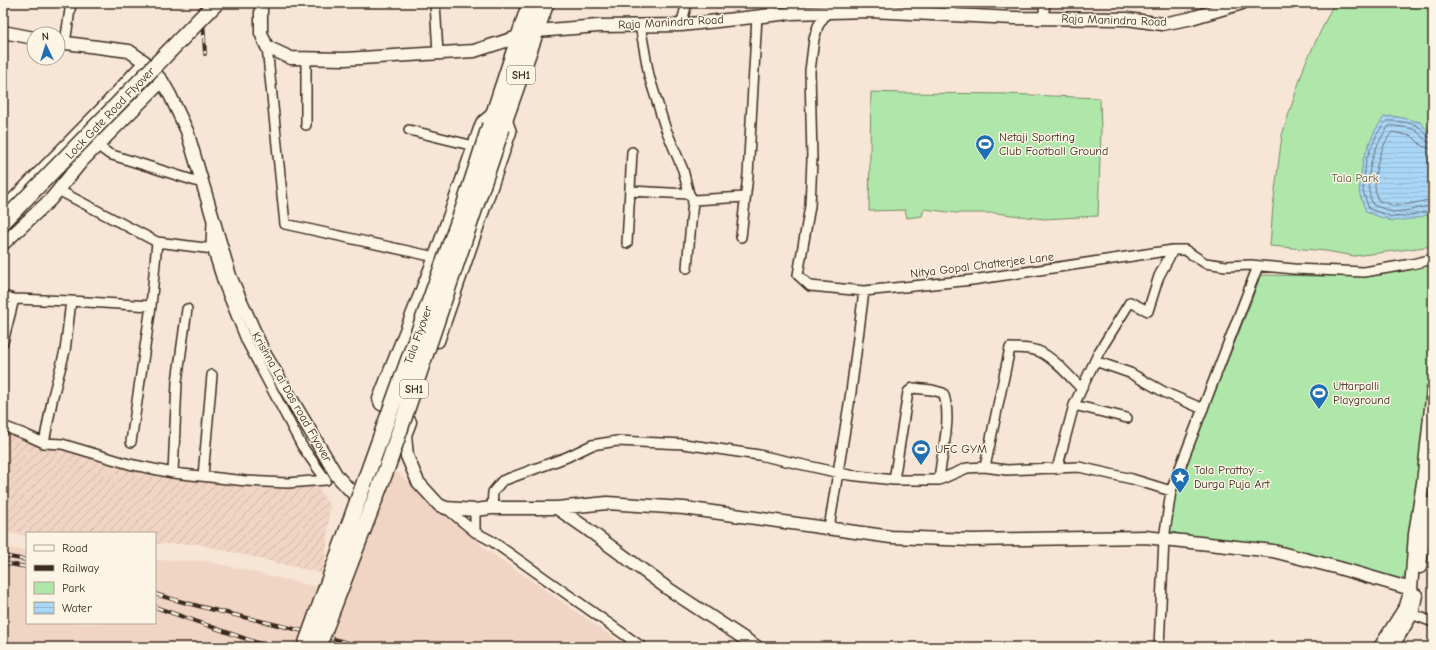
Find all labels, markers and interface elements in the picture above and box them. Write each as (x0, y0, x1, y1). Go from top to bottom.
street label: Raja Manindra Road (1061, 11, 1167, 29)
street label: Raja Manindra Road (618, 12, 724, 32)
north arrow (26, 26, 66, 66)
text: N (41, 30, 49, 43)
street label: Lock Gate Road Flyover (63, 64, 158, 162)
road number: SH1 (507, 66, 535, 84)
place label: Netaji Sporting Club Football Ground (999, 130, 1108, 158)
sports icon: Netaji Sporting Club Football Ground (974, 133, 996, 161)
park label: Tala Park (1331, 171, 1379, 185)
street label: Nitya Gopal Chatterjee Lane (909, 249, 1055, 281)
street label: Tala Flyover (401, 304, 435, 366)
street label: Krishna Lal Das road Flyover (249, 329, 335, 465)
place label: Uttarpalli Playground (1333, 379, 1390, 407)
road number: SH1 (400, 380, 428, 398)
sports icon: Uttarpalli Playground (1308, 382, 1330, 410)
sports icon: UFC GYM (910, 438, 932, 466)
place label: UFC GYM (935, 442, 987, 456)
place label: Tala Prattoy - Durga Puja Art (1194, 463, 1270, 491)
place icon: Tala Prattoy - Durga Puja Art (1169, 466, 1191, 494)
legend (26, 532, 156, 624)
text: Road (62, 541, 88, 555)
text: Railway (62, 561, 100, 575)
text: Park (62, 581, 85, 595)
text: Water (62, 601, 92, 615)

